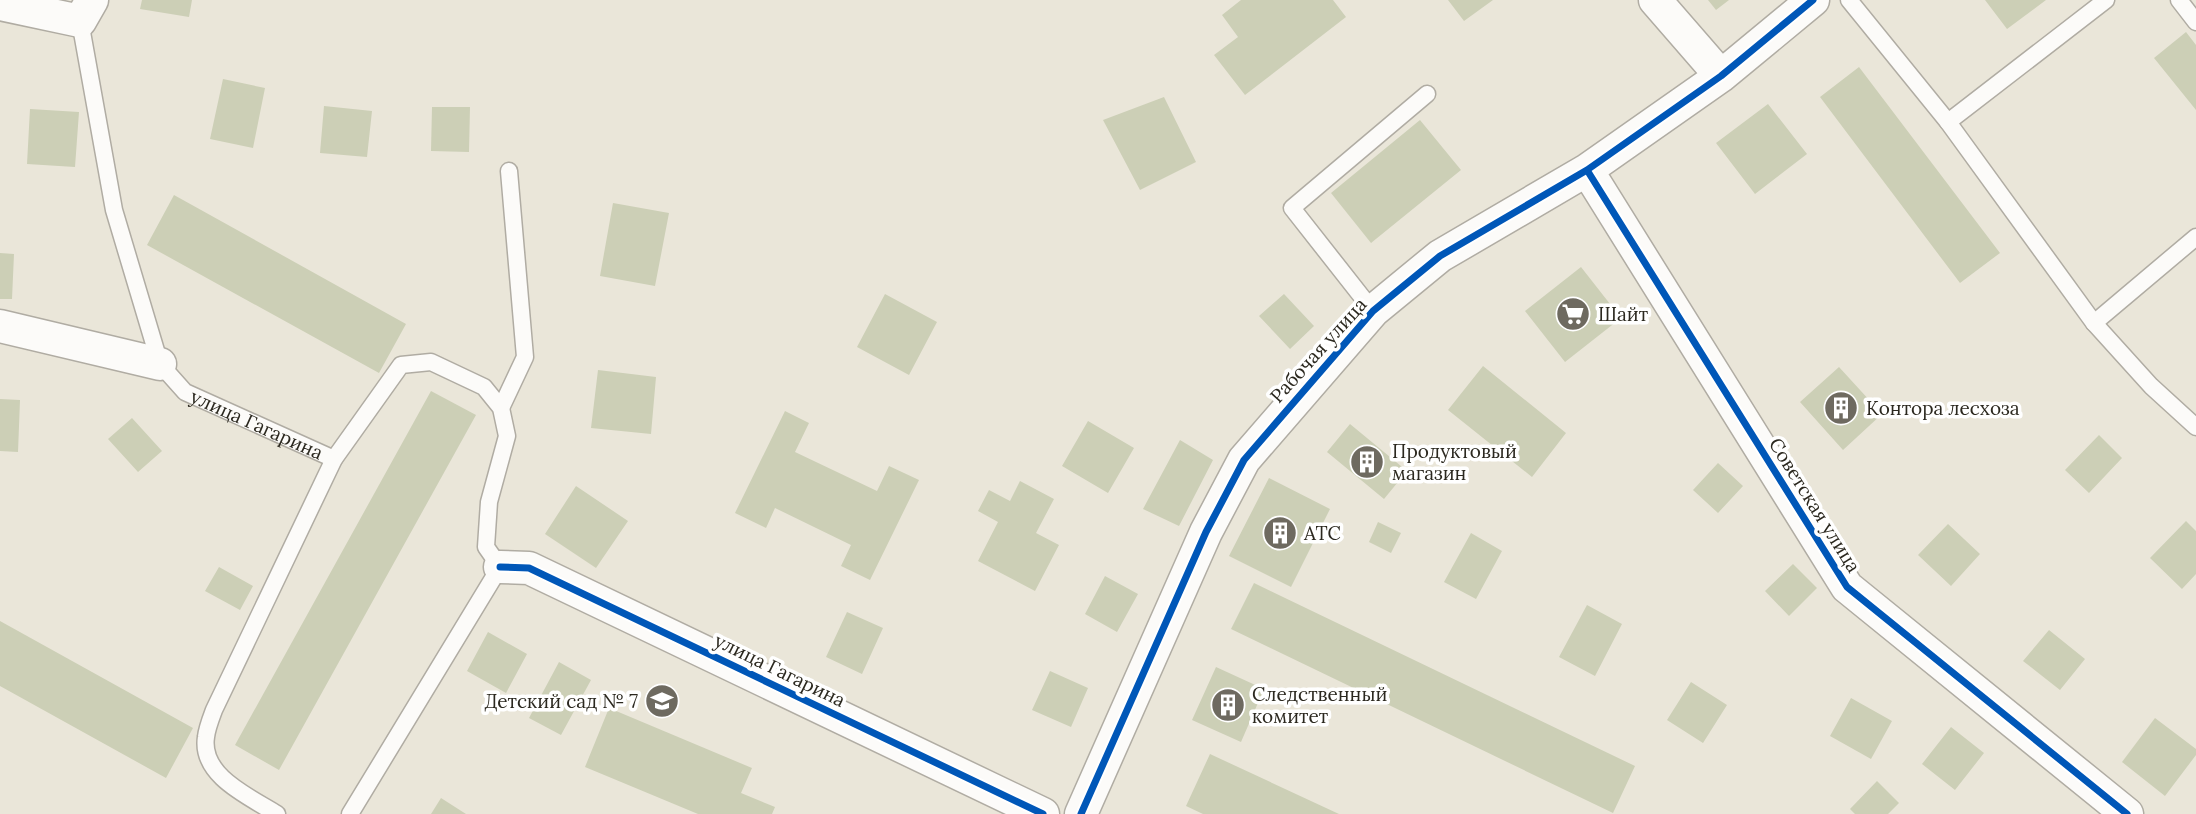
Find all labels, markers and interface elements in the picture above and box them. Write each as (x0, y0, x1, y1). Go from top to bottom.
street label: Рабочая улица (1265, 292, 1372, 408)
supermarket icon: Шайт (1554, 295, 1592, 333)
place label: Шайт (1598, 302, 1648, 326)
street label: улица Гагарина (187, 384, 327, 465)
building icon: Контора лесхоза (1822, 389, 1860, 427)
place label: Контора лесхоза (1866, 396, 2020, 420)
street label: Советская улица (1764, 433, 1866, 577)
place label: Продуктовый магазин (1392, 439, 1517, 485)
building icon: Продуктовый магазин (1348, 443, 1386, 481)
building icon: АТС (1261, 514, 1299, 552)
place label: АТС (1303, 521, 1341, 545)
street label: улица Гагарина (711, 628, 850, 712)
school or university icon: Детский сад № 7 (643, 682, 681, 720)
place label: Следственный комитет (1252, 682, 1388, 728)
building icon: Следственный комитет (1209, 686, 1247, 724)
place label: Детский сад № 7 (484, 689, 638, 713)

